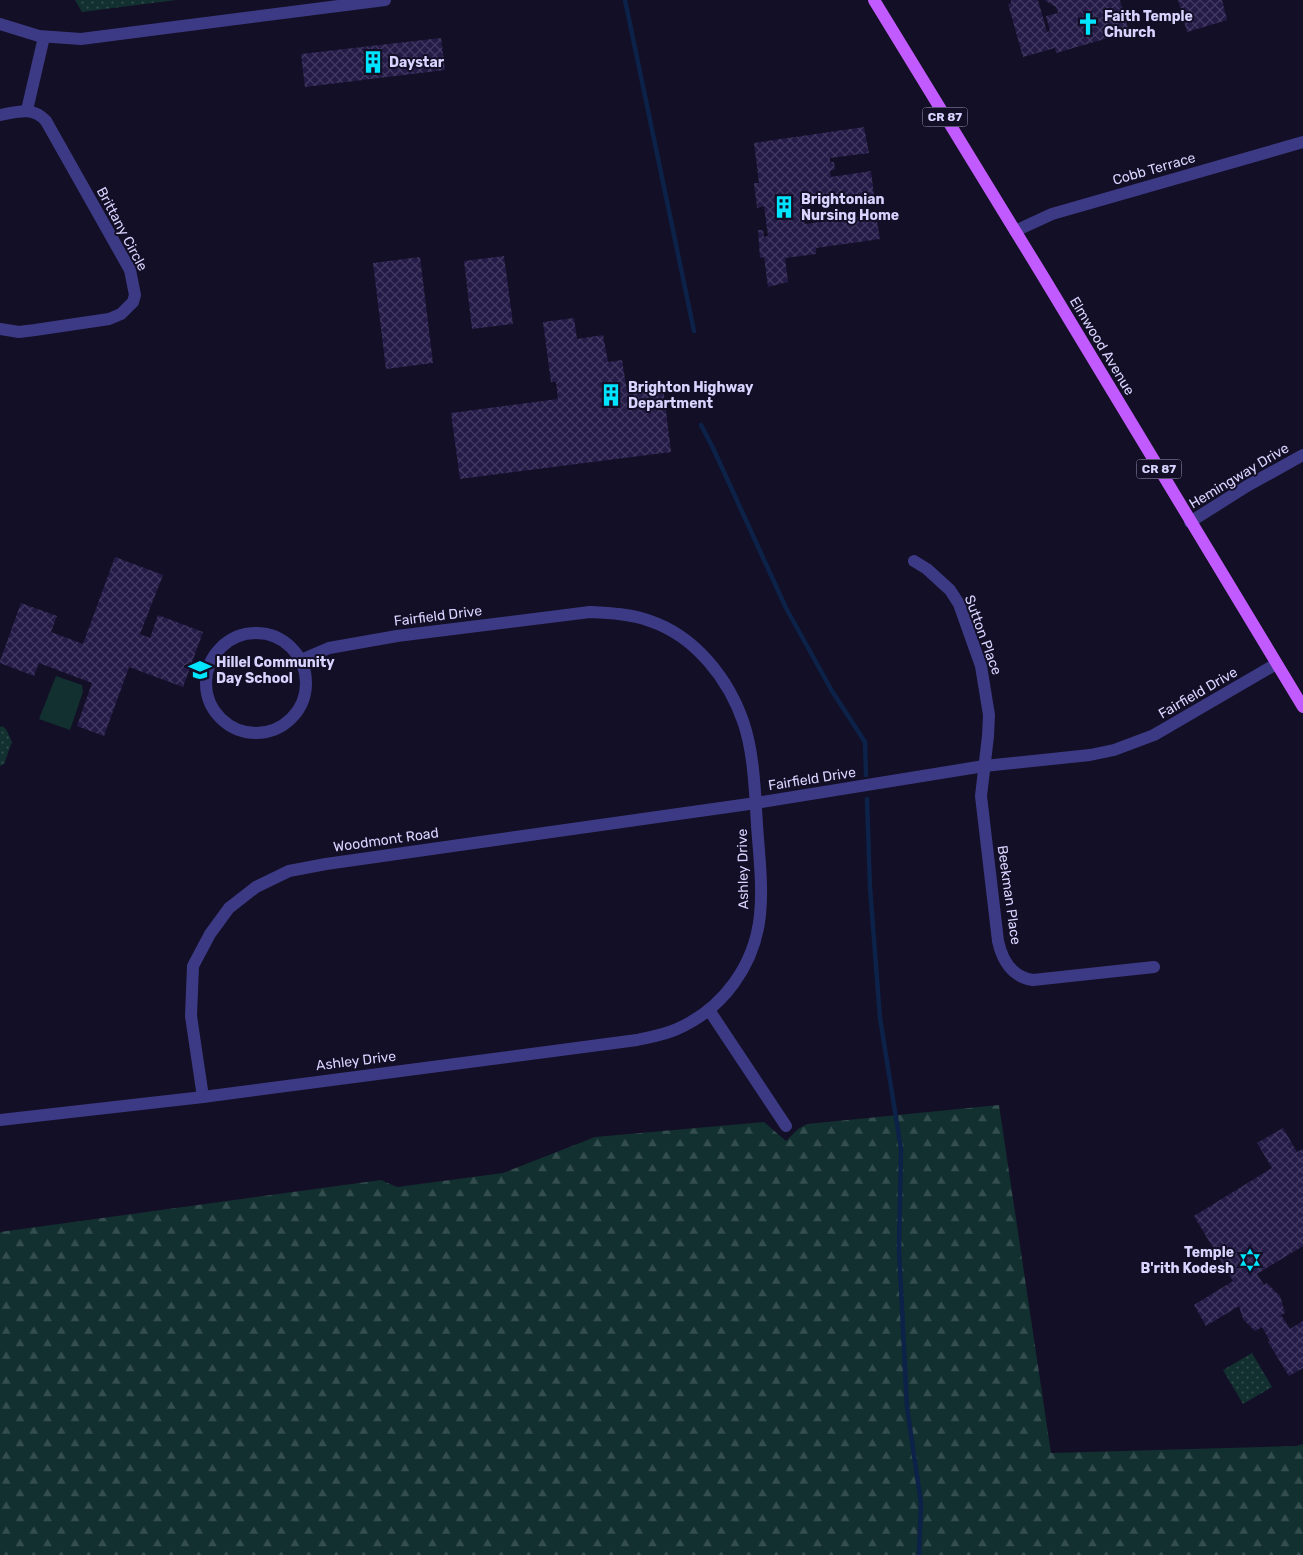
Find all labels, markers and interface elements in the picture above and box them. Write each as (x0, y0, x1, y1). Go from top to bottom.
place label: Faith Temple Church (1104, 8, 1193, 41)
church icon: Faith Temple Church (1075, 11, 1101, 37)
building icon: Daystar (360, 49, 386, 75)
place label: Daystar (389, 54, 445, 71)
road number: CR 87 (922, 108, 968, 126)
street label: Cobb Terrace (1111, 149, 1198, 189)
street label: Brittany Circle (93, 184, 151, 274)
place label: Brightonian Nursing Home (801, 191, 899, 224)
building icon: Brightonian Nursing Home (771, 194, 797, 220)
street label: Elmwood Avenue (1066, 294, 1138, 398)
place label: Brighton Highway Department (628, 379, 754, 412)
building icon: Brighton Highway Department (598, 382, 624, 408)
street label: Hemingway Drive (1186, 439, 1292, 513)
road number: CR 87 (1136, 459, 1182, 478)
street label: Sutton Place (961, 593, 1005, 677)
street label: Fairfield Drive (393, 602, 483, 630)
place label: Hillel Community Day School (216, 654, 335, 687)
school or university icon: Hillel Community Day School (187, 657, 213, 683)
street label: Fairfield Drive (1155, 663, 1241, 723)
street label: Fairfield Drive (767, 764, 857, 794)
street label: Woodmont Road (332, 824, 440, 856)
street label: Ashley Drive (734, 828, 752, 909)
street label: Beekman Place (994, 844, 1024, 946)
street label: Ashley Drive (315, 1048, 397, 1074)
place label: Temple B'rith Kodesh (1140, 1244, 1234, 1277)
synagogue icon: Temple B'rith Kodesh (1237, 1247, 1263, 1273)

